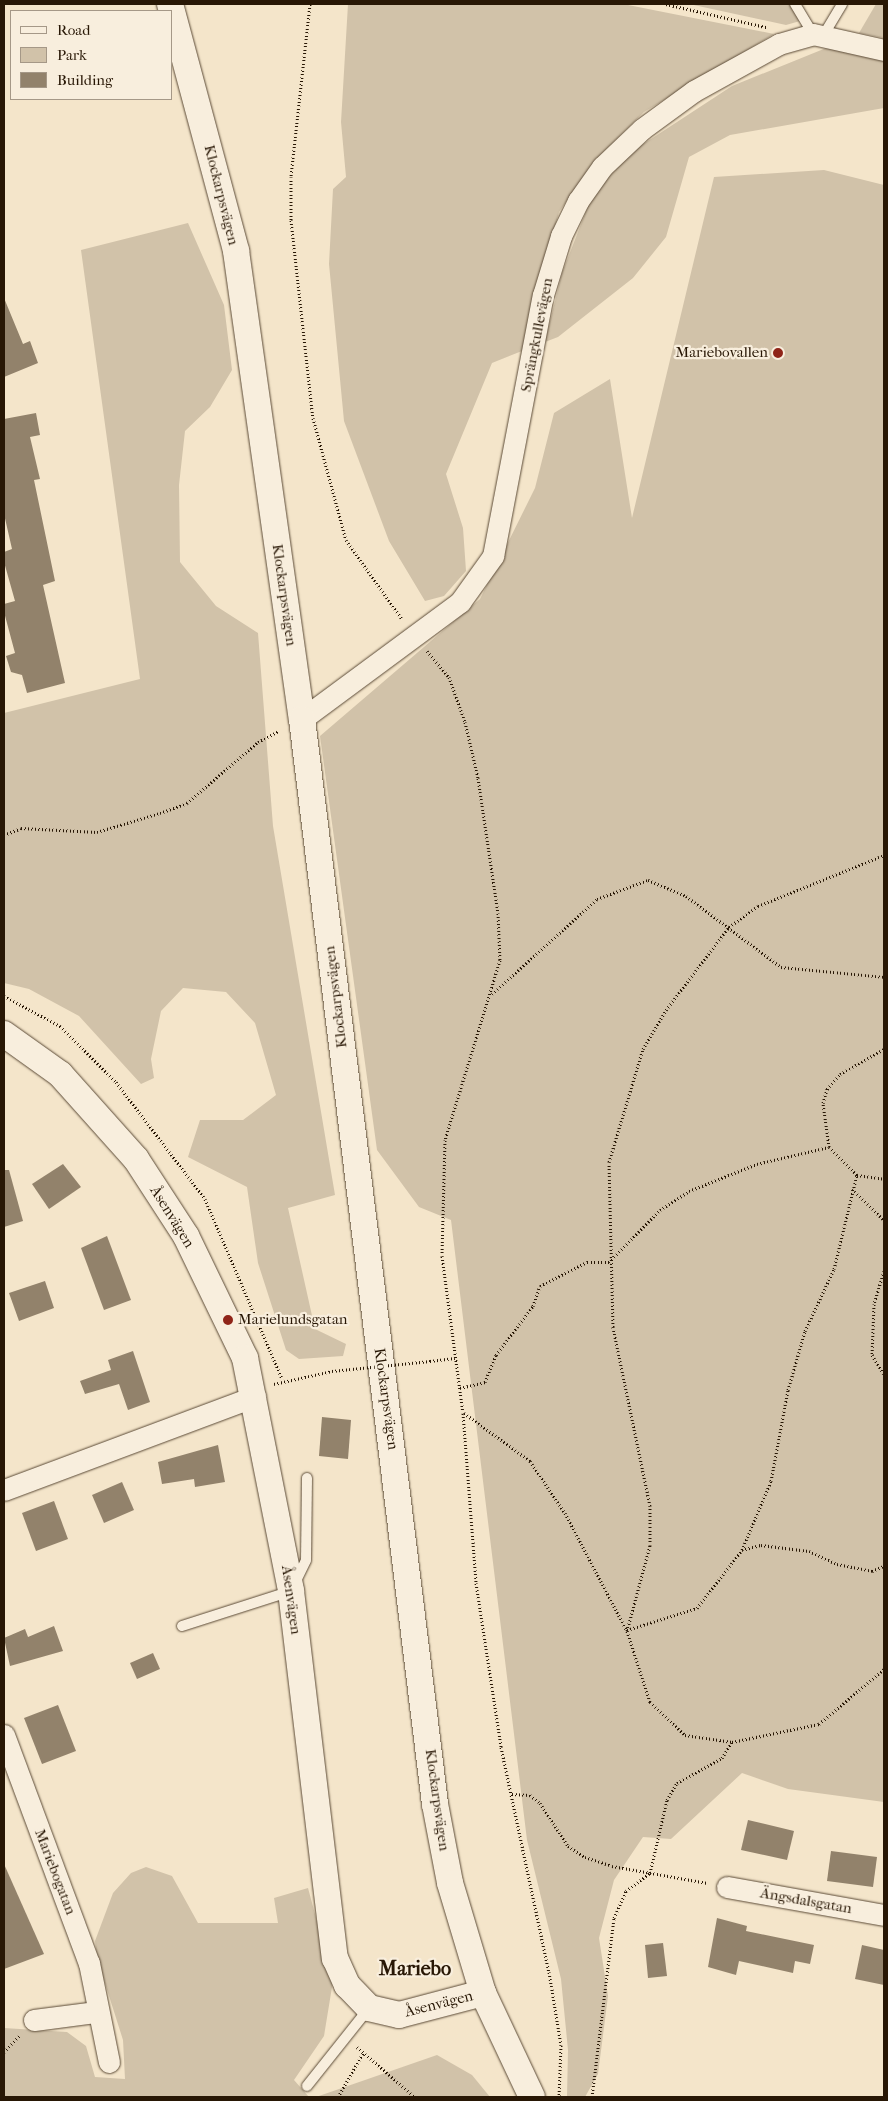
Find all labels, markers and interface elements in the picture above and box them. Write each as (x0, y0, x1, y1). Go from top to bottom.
legend (10, 10, 172, 100)
text: Road (57, 21, 90, 39)
text: Park (57, 46, 87, 64)
text: Building (57, 71, 113, 89)
street label: Klockarpsvägen (200, 143, 242, 247)
street label: Sprängkullevägen (517, 276, 557, 394)
place label: Mariebovallen (675, 344, 768, 362)
marker: Mariebovallen (772, 347, 784, 359)
street label: Klockarpsvägen (268, 543, 300, 647)
street label: Klockarpsvägen (321, 945, 351, 1049)
street label: Åsenvägen (146, 1183, 198, 1251)
place label: Marielundsgatan (238, 1311, 348, 1329)
marker: Marielundsgatan (222, 1314, 234, 1326)
street label: Klockarpsvägen (370, 1347, 402, 1451)
street label: Åsenvägen (277, 1564, 305, 1636)
street label: Klockarpsvägen (421, 1748, 453, 1852)
street label: Mariebogatan (30, 1827, 80, 1917)
street label: Ängsdalsgatan (759, 1884, 853, 1918)
district label: Mariebo (379, 1956, 451, 1980)
street label: Åsenvägen (403, 1987, 475, 2021)

